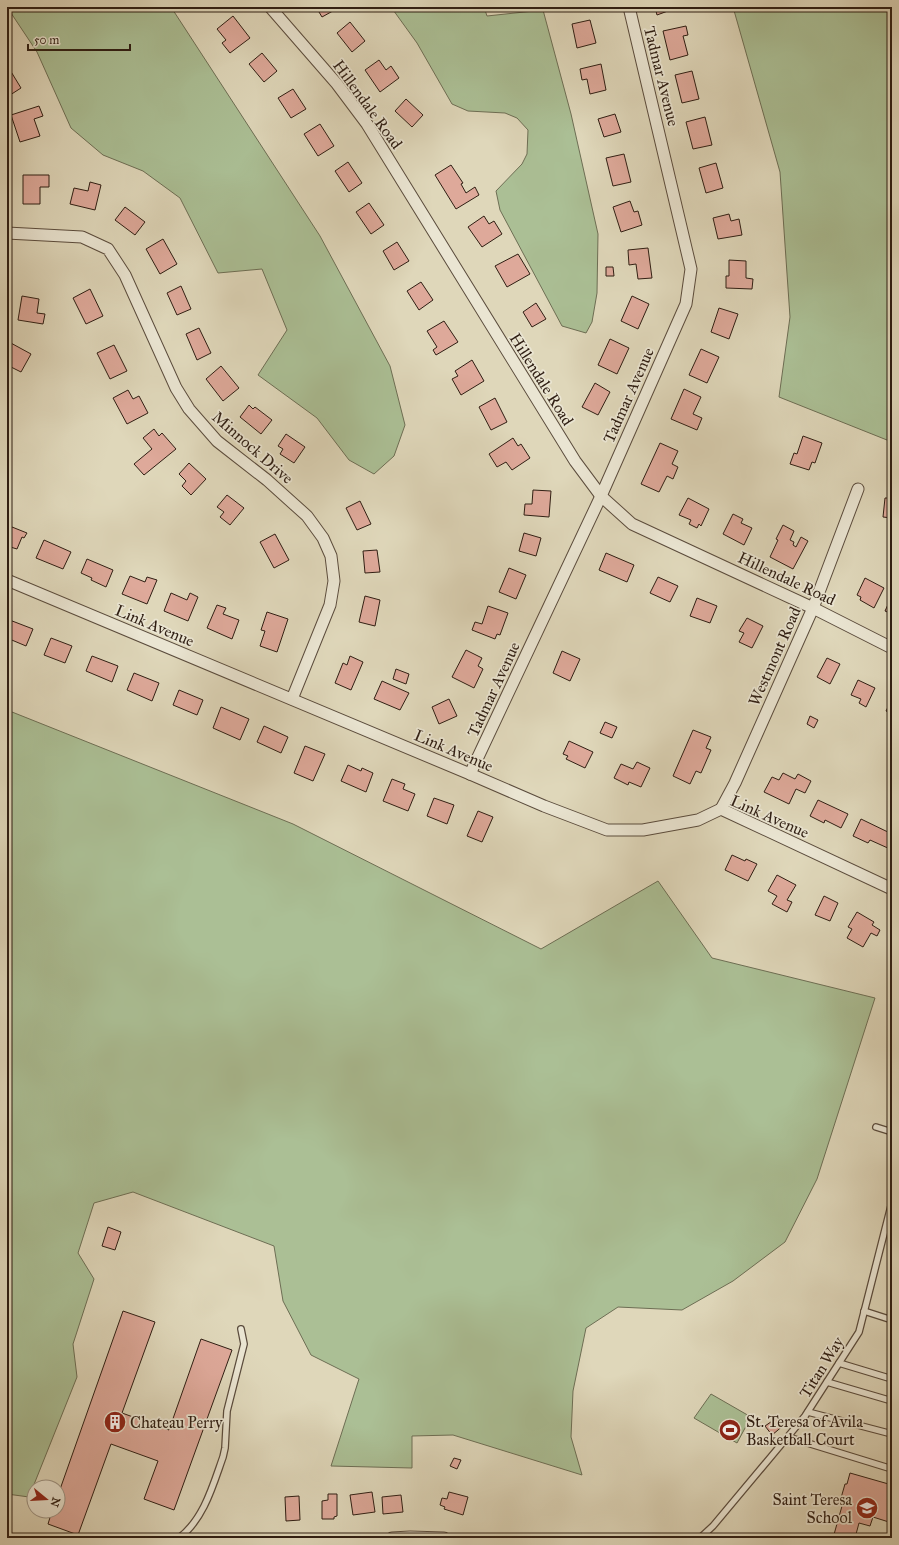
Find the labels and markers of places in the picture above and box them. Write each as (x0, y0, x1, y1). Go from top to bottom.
building icon: Chateau Perry (102, 1409, 128, 1435)
place label: St. Teresa of Avila Basketball Court (746, 1412, 863, 1449)
place label: Chateau Perry (130, 1413, 223, 1432)
sports icon: St. Teresa of Avila Basketball Court (717, 1417, 743, 1443)
place label: Saint Teresa School (772, 1490, 853, 1527)
school or university icon: Saint Teresa School (854, 1495, 880, 1521)

